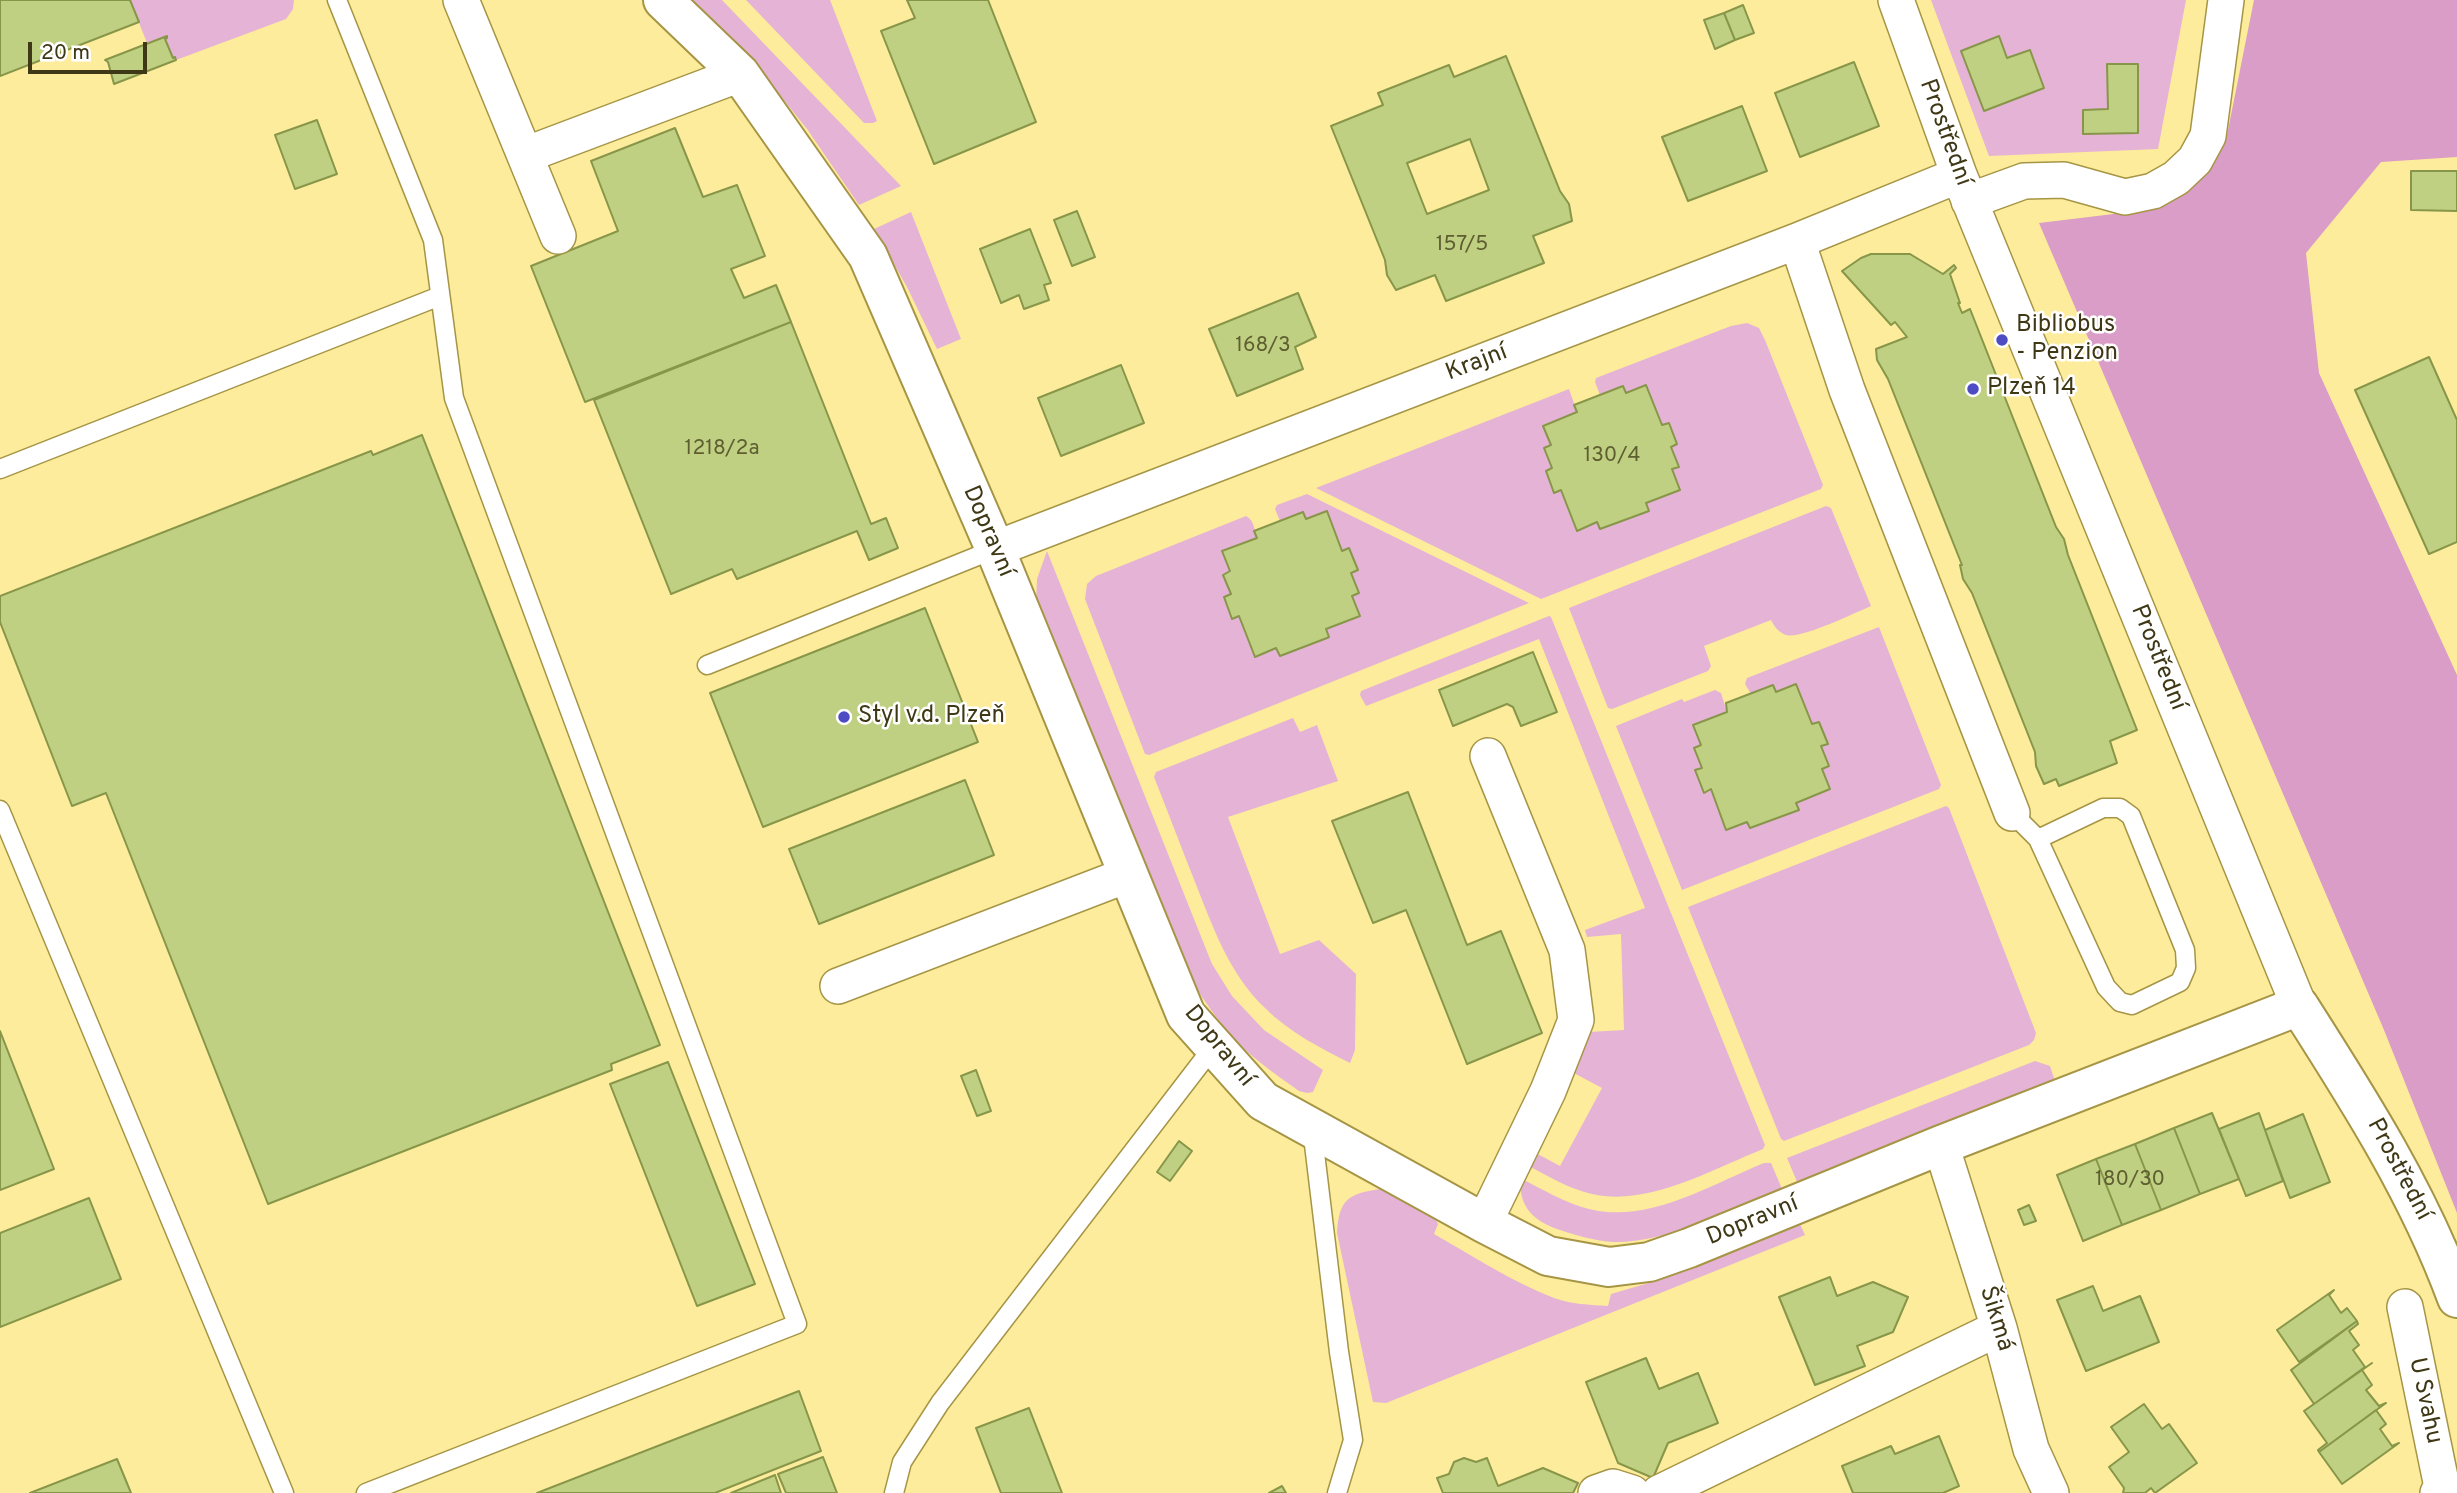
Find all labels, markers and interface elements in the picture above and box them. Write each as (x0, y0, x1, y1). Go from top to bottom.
scale bar (32, 28, 150, 72)
text: 20 m (41, 40, 90, 67)
street label: Prostřední (1911, 76, 1977, 190)
house number: 157/5 (1436, 233, 1488, 259)
place label: Bibliobus - Penzion (2016, 312, 2118, 368)
marker: Bibliobus - Penzion (1994, 332, 2010, 348)
house number: 168/3 (1235, 334, 1291, 360)
street label: Krajní (1442, 339, 1512, 389)
place label: Plzeň 14 (1987, 375, 2076, 403)
marker: Plzeň 14 (1965, 381, 1981, 397)
house number: 1218/2a (685, 437, 759, 463)
house number: 130/4 (1583, 444, 1641, 470)
street label: Dopravní (955, 482, 1019, 582)
street label: Prostřední (2123, 601, 2191, 715)
place label: Styl v.d. Plzeň (858, 703, 1005, 731)
marker: Styl v.d. Plzeň (836, 709, 852, 725)
street label: Dopravní (1176, 1000, 1260, 1094)
street label: Prostřední (2359, 1114, 2437, 1226)
house number: 180/30 (2095, 1168, 2165, 1194)
street label: Dopravní (1703, 1191, 1803, 1253)
street label: Šikmá (1972, 1283, 2018, 1355)
street label: U Svahu (2401, 1355, 2447, 1447)

